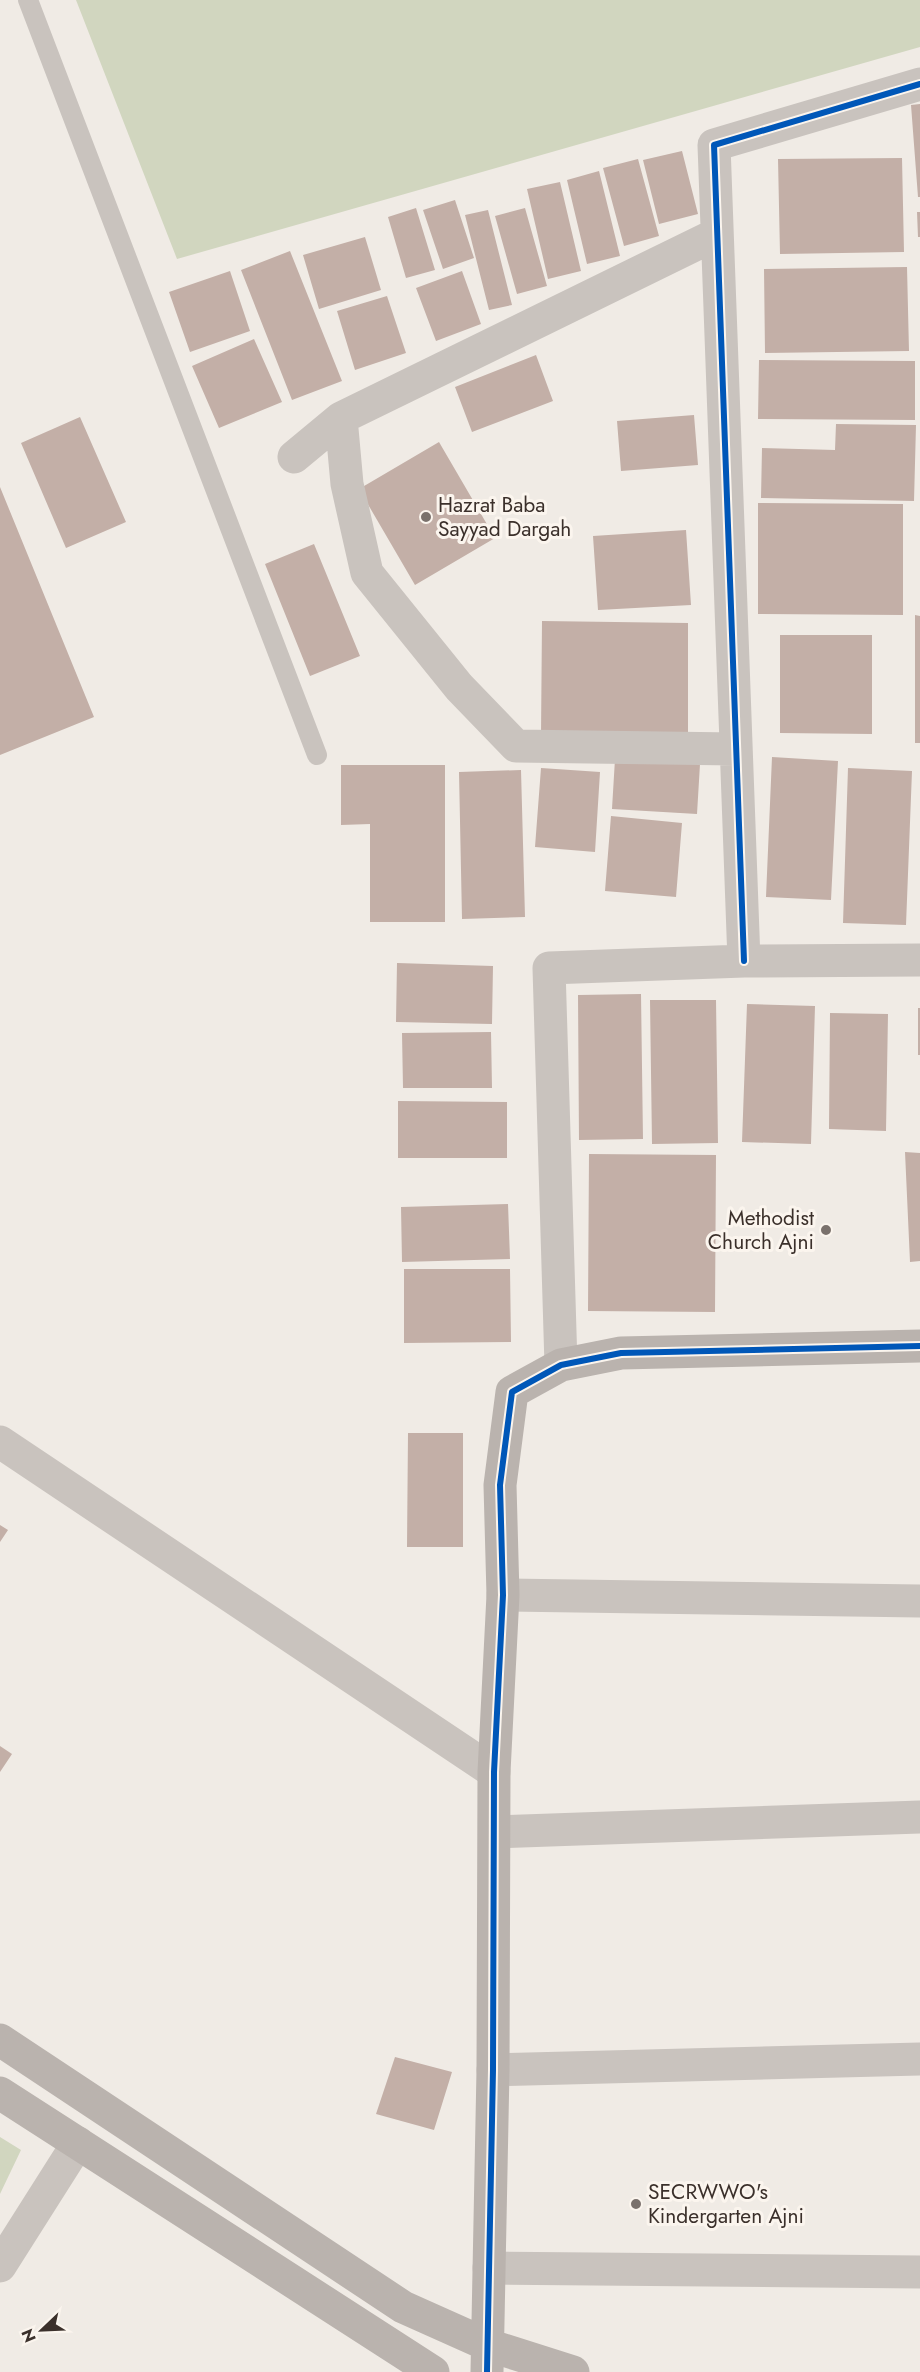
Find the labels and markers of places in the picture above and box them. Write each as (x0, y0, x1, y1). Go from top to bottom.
place label: Hazrat Baba Sayyad Dargah (438, 490, 571, 544)
marker: Hazrat Baba Sayyad Dargah (419, 510, 433, 524)
place label: Methodist Church Ajni (708, 1203, 814, 1257)
marker: Methodist Church Ajni (819, 1223, 833, 1237)
place label: SECRWWO's Kindergarten Ajni (648, 2177, 804, 2231)
marker: SECRWWO's Kindergarten Ajni (629, 2197, 643, 2211)

